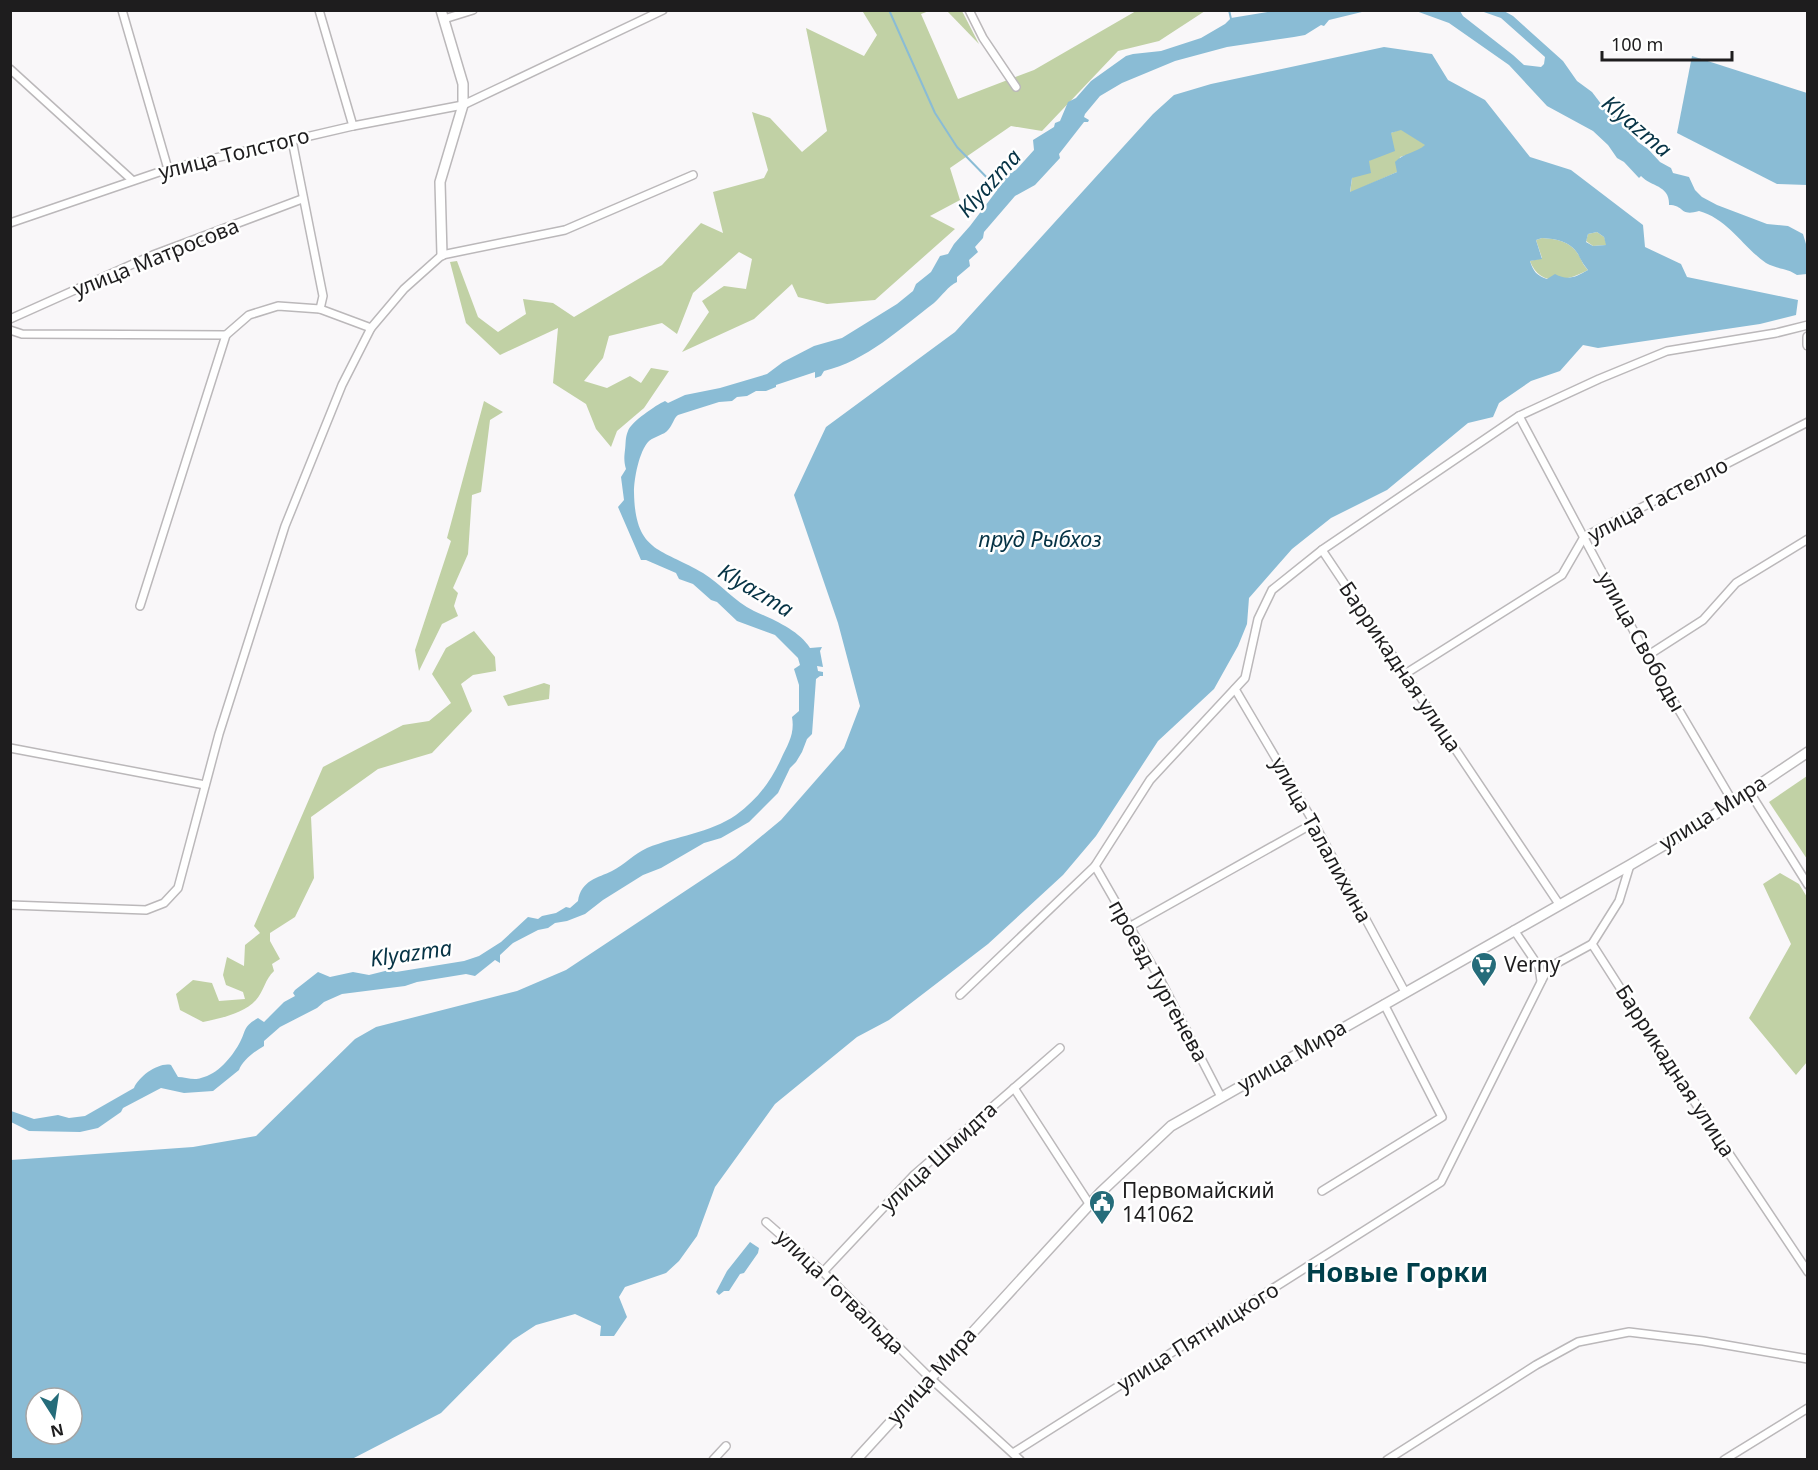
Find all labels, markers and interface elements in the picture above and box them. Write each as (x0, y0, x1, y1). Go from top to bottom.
scale bar (1602, 24, 1732, 62)
text: 100 m (1611, 32, 1663, 56)
water label: Klyazma (1596, 87, 1679, 164)
street label: улица Толстого (155, 121, 312, 185)
water label: Klyazma (950, 141, 1027, 223)
street label: улица Матросова (68, 211, 243, 303)
street label: улица Гастелло (1582, 450, 1733, 548)
water label: пруд Рыбхоз (978, 523, 1102, 553)
water label: Klyazma (713, 555, 800, 623)
street label: улица Свободы (1592, 566, 1692, 717)
street label: Баррикадная улица (1333, 576, 1468, 757)
street label: улица Талалихина (1265, 752, 1379, 927)
street label: улица Мира (1654, 768, 1771, 856)
street label: проезд Тургенева (1103, 894, 1215, 1067)
water label: Klyazma (368, 931, 454, 973)
supermarket icon: Verny (1469, 950, 1499, 988)
place label: Verny (1504, 950, 1561, 978)
street label: Баррикадная улица (1610, 979, 1742, 1162)
street label: улица Мира (1232, 1013, 1351, 1098)
street label: улица Шмидта (874, 1095, 1003, 1218)
place label: Первомайский 141062 (1122, 1176, 1274, 1228)
public building icon: Первомайский 141062 (1087, 1188, 1117, 1226)
street label: улица Готвальда (770, 1223, 911, 1360)
district label: Новые Горки (1306, 1253, 1488, 1290)
street label: улица Пятницкого (1111, 1275, 1284, 1397)
street label: улица Мира (880, 1321, 982, 1430)
north arrow (24, 1386, 84, 1446)
text: N (48, 1419, 66, 1443)

